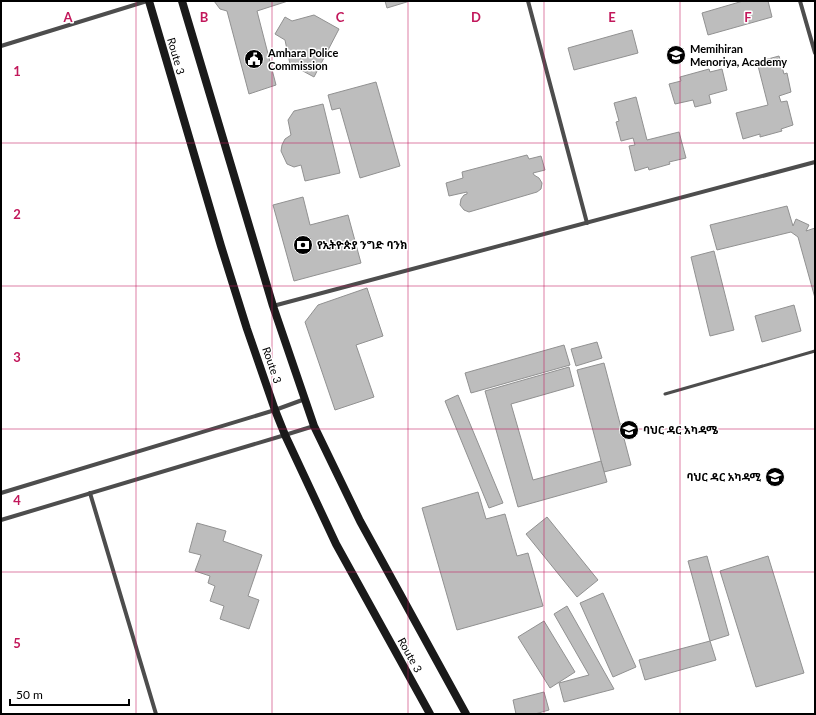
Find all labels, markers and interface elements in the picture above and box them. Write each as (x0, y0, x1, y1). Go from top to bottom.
text: A (62, 9, 73, 25)
text: B (200, 9, 209, 25)
text: C (336, 9, 345, 25)
text: D (471, 9, 481, 25)
text: E (608, 9, 616, 25)
text: F (744, 9, 752, 25)
street label: Route 3 (165, 36, 188, 76)
place label: Memihiran Menoriya, Academy (690, 42, 787, 68)
school or university icon: Memihiran Menoriya, Academy (665, 44, 687, 66)
place label: Amhara Police Commission (267, 46, 339, 72)
public building icon: Amhara Police Commission (243, 48, 265, 70)
text: 1 (13, 63, 21, 79)
text: 2 (13, 206, 21, 222)
bank icon: የኢትዮጵያ ንግድ ባንክ (292, 234, 314, 256)
place label: የኢትዮጵያ ንግድ ባንክ (317, 238, 408, 251)
street label: Route 3 (260, 345, 285, 385)
text: 3 (13, 349, 21, 365)
school or university icon: ባህር ዳር አካዳሜ (618, 419, 640, 441)
place label: ባህር ዳር አካዳሜ (643, 423, 719, 436)
school or university icon: ባህር ዳር አካዳሚ (764, 466, 786, 488)
place label: ባህር ዳር አካዳሚ (687, 470, 761, 483)
text: 4 (13, 492, 21, 508)
text: 5 (13, 635, 21, 651)
street label: Route 3 (396, 635, 425, 674)
scale bar (10, 681, 129, 707)
text: 50 m (16, 687, 43, 702)

